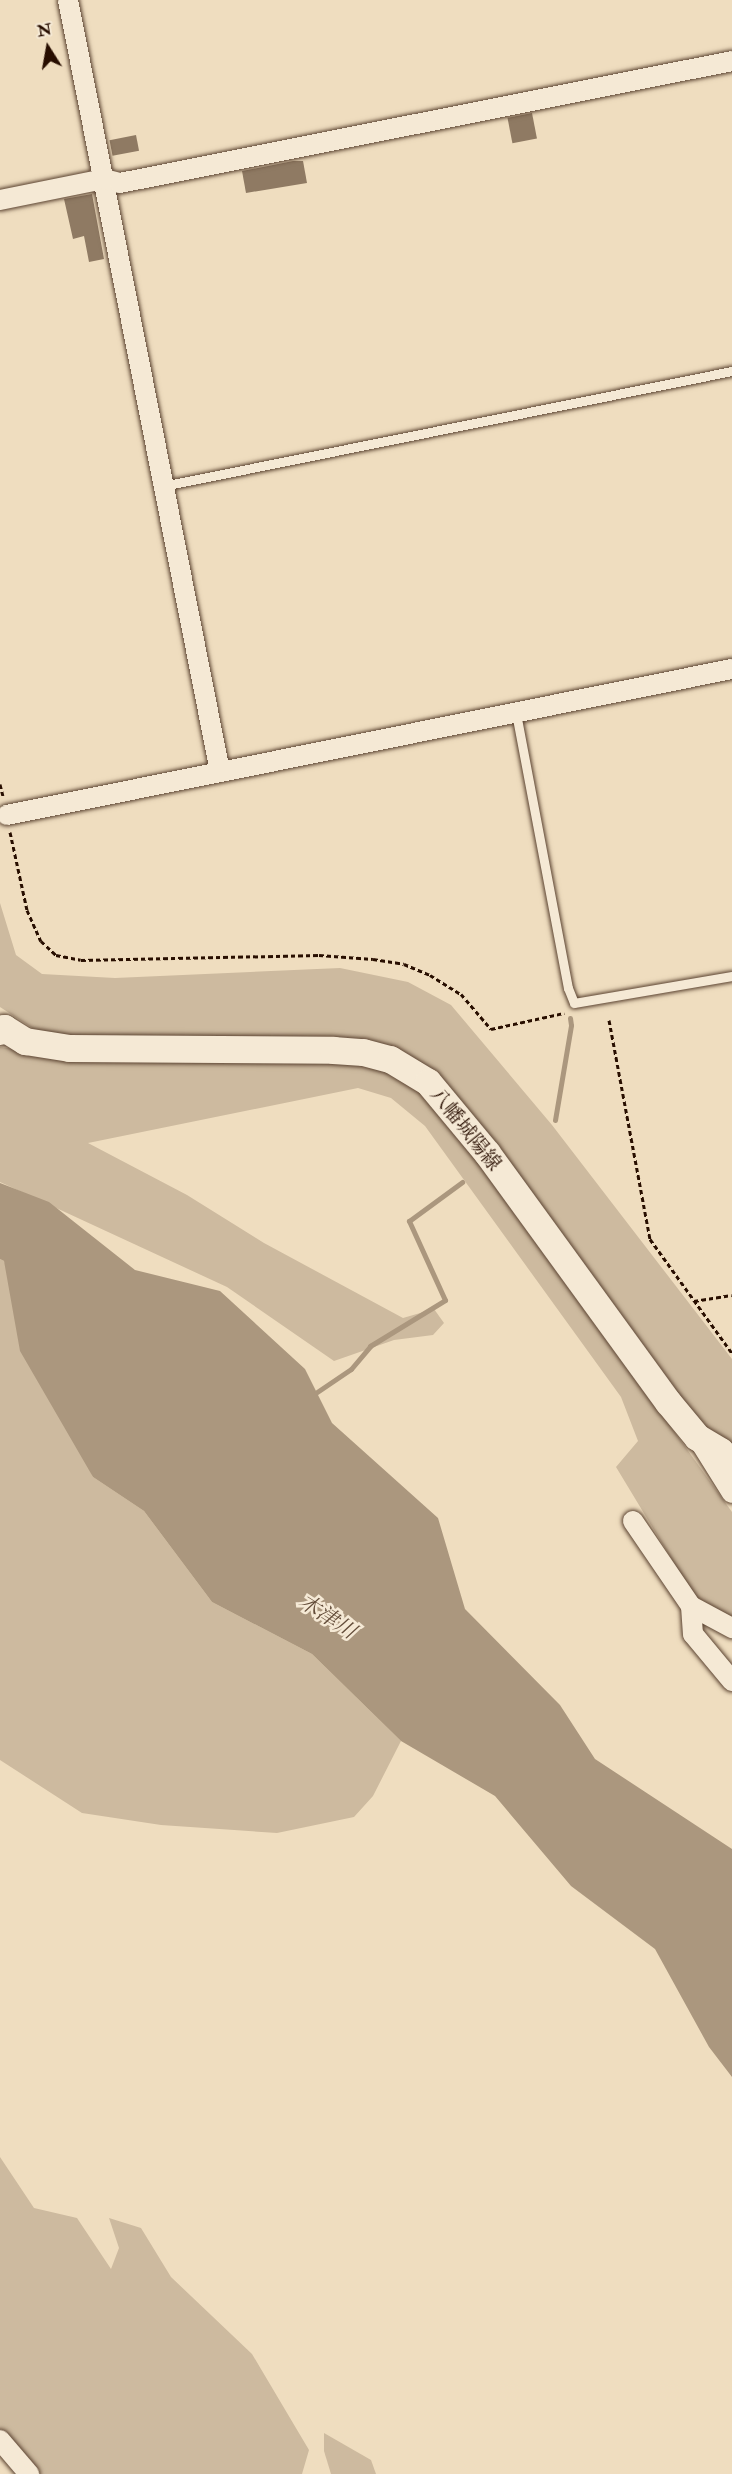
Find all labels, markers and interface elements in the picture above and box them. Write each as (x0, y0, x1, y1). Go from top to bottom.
north arrow (18, 18, 78, 78)
text: N (36, 19, 53, 42)
street label: 八幡城陽線 (425, 1083, 507, 1175)
water label: 木津川 (294, 1589, 360, 1645)

